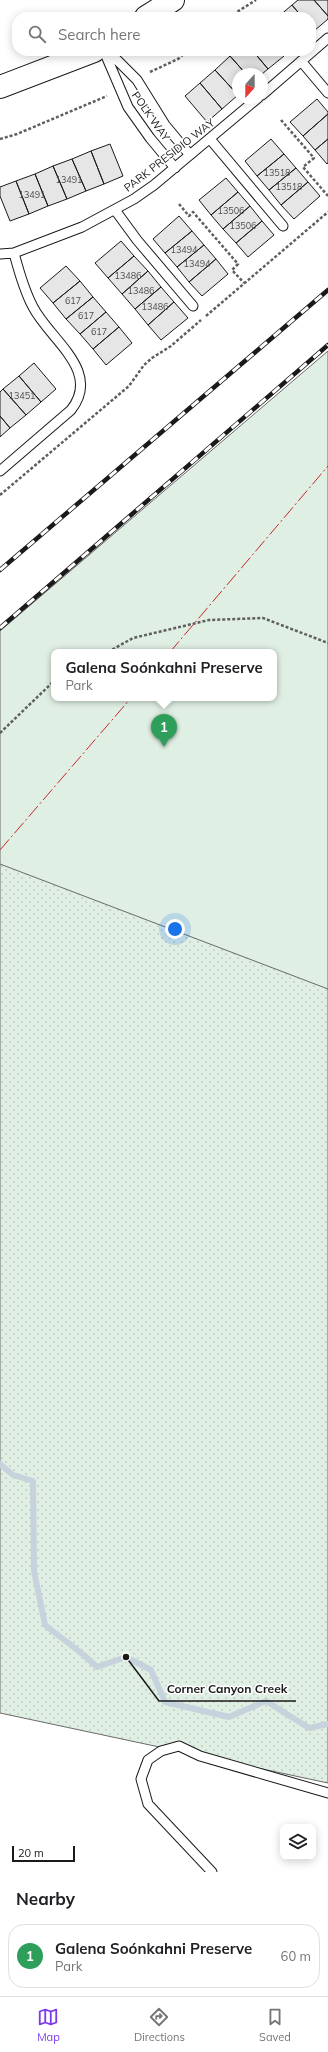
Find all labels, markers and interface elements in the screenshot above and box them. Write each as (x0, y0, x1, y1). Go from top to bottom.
search box (12, 12, 316, 56)
icon: search (26, 23, 48, 45)
text: Search here (58, 25, 140, 44)
north arrow (232, 68, 268, 104)
street label: POLK WAY (129, 89, 173, 144)
street label: PARK PRESIDIO WAY (121, 115, 217, 195)
house number: 13518 (263, 167, 291, 178)
house number: 13491 (55, 174, 83, 185)
house number: 13518 (275, 181, 303, 192)
house number: 13491 (18, 189, 46, 200)
house number: 13506 (217, 205, 245, 216)
house number: 13506 (229, 220, 257, 231)
house number: 13494 (170, 244, 198, 255)
house number: 13494 (183, 258, 211, 269)
house number: 13486 (114, 270, 142, 281)
house number: 13486 (127, 285, 155, 296)
house number: 617 (65, 295, 81, 306)
house number: 13486 (141, 301, 169, 312)
house number: 617 (78, 310, 94, 321)
house number: 617 (91, 326, 107, 337)
house number: 13451 (8, 390, 36, 401)
popup (51, 649, 277, 701)
text: Galena Soónkahni Preserve (65, 658, 263, 677)
text: Park (65, 677, 93, 693)
pin: 1 (151, 714, 177, 747)
your location (165, 919, 185, 939)
callout: Corner Canyon Creek (159, 1677, 296, 1701)
text: Corner Canyon Creek (167, 1681, 288, 1696)
map controls (280, 1824, 316, 1860)
button: layers (280, 1824, 316, 1860)
scale bar (12, 1844, 75, 1863)
text: 20 m (18, 1846, 44, 1860)
text: Nearby (16, 1888, 75, 1909)
text: Galena Soónkahni Preserve (55, 1939, 252, 1958)
text: 1 (26, 1948, 34, 1964)
text: 60 m (281, 1948, 311, 1964)
text: Park (55, 1958, 82, 1974)
tab: Map (37, 2006, 60, 2044)
tab: Directions (134, 2006, 185, 2044)
tab: Saved (259, 2006, 291, 2044)

